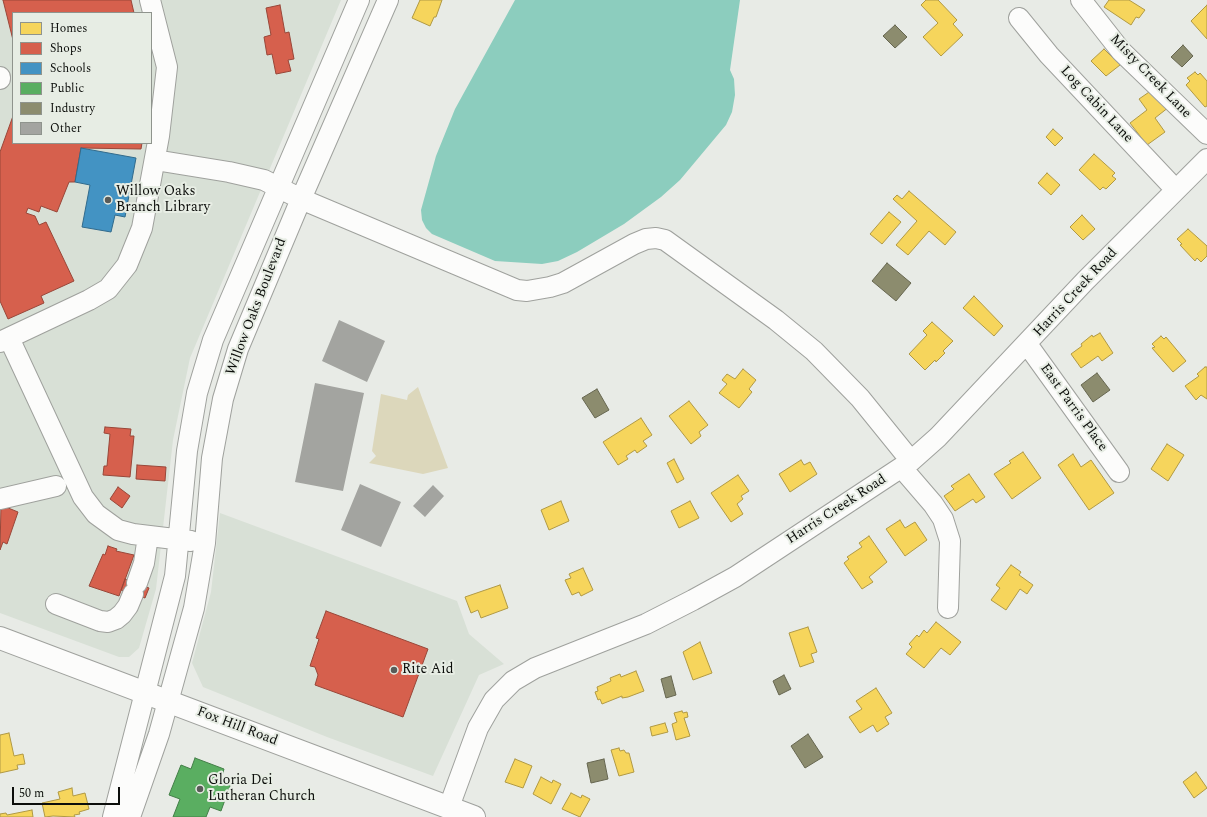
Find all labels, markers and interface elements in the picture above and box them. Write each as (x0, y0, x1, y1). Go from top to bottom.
legend (12, 12, 152, 144)
text: Homes (50, 19, 88, 38)
street label: Misty Creek Lane (1106, 32, 1194, 122)
text: Shops (50, 39, 82, 58)
text: Schools (50, 59, 91, 78)
street label: Log Cabin Lane (1056, 63, 1136, 147)
text: Public (50, 79, 84, 98)
text: Industry (50, 99, 95, 118)
text: Other (50, 119, 82, 138)
place label: Willow Oaks Branch Library (116, 184, 210, 216)
marker: Willow Oaks Branch Library (103, 195, 113, 205)
street label: Willow Oaks Boulevard (223, 236, 291, 378)
street label: Harris Creek Road (1031, 245, 1121, 341)
street label: East Parris Place (1036, 361, 1110, 455)
street label: Harris Creek Road (784, 472, 890, 548)
place label: Rite Aid (402, 662, 454, 678)
marker: Rite Aid (389, 665, 399, 675)
street label: Fox Hill Road (194, 704, 280, 750)
place label: Gloria Dei Lutheran Church (208, 773, 315, 806)
scale bar (14, 779, 122, 805)
text: 50 m (19, 784, 44, 803)
marker: Gloria Dei Lutheran Church (195, 784, 205, 794)

